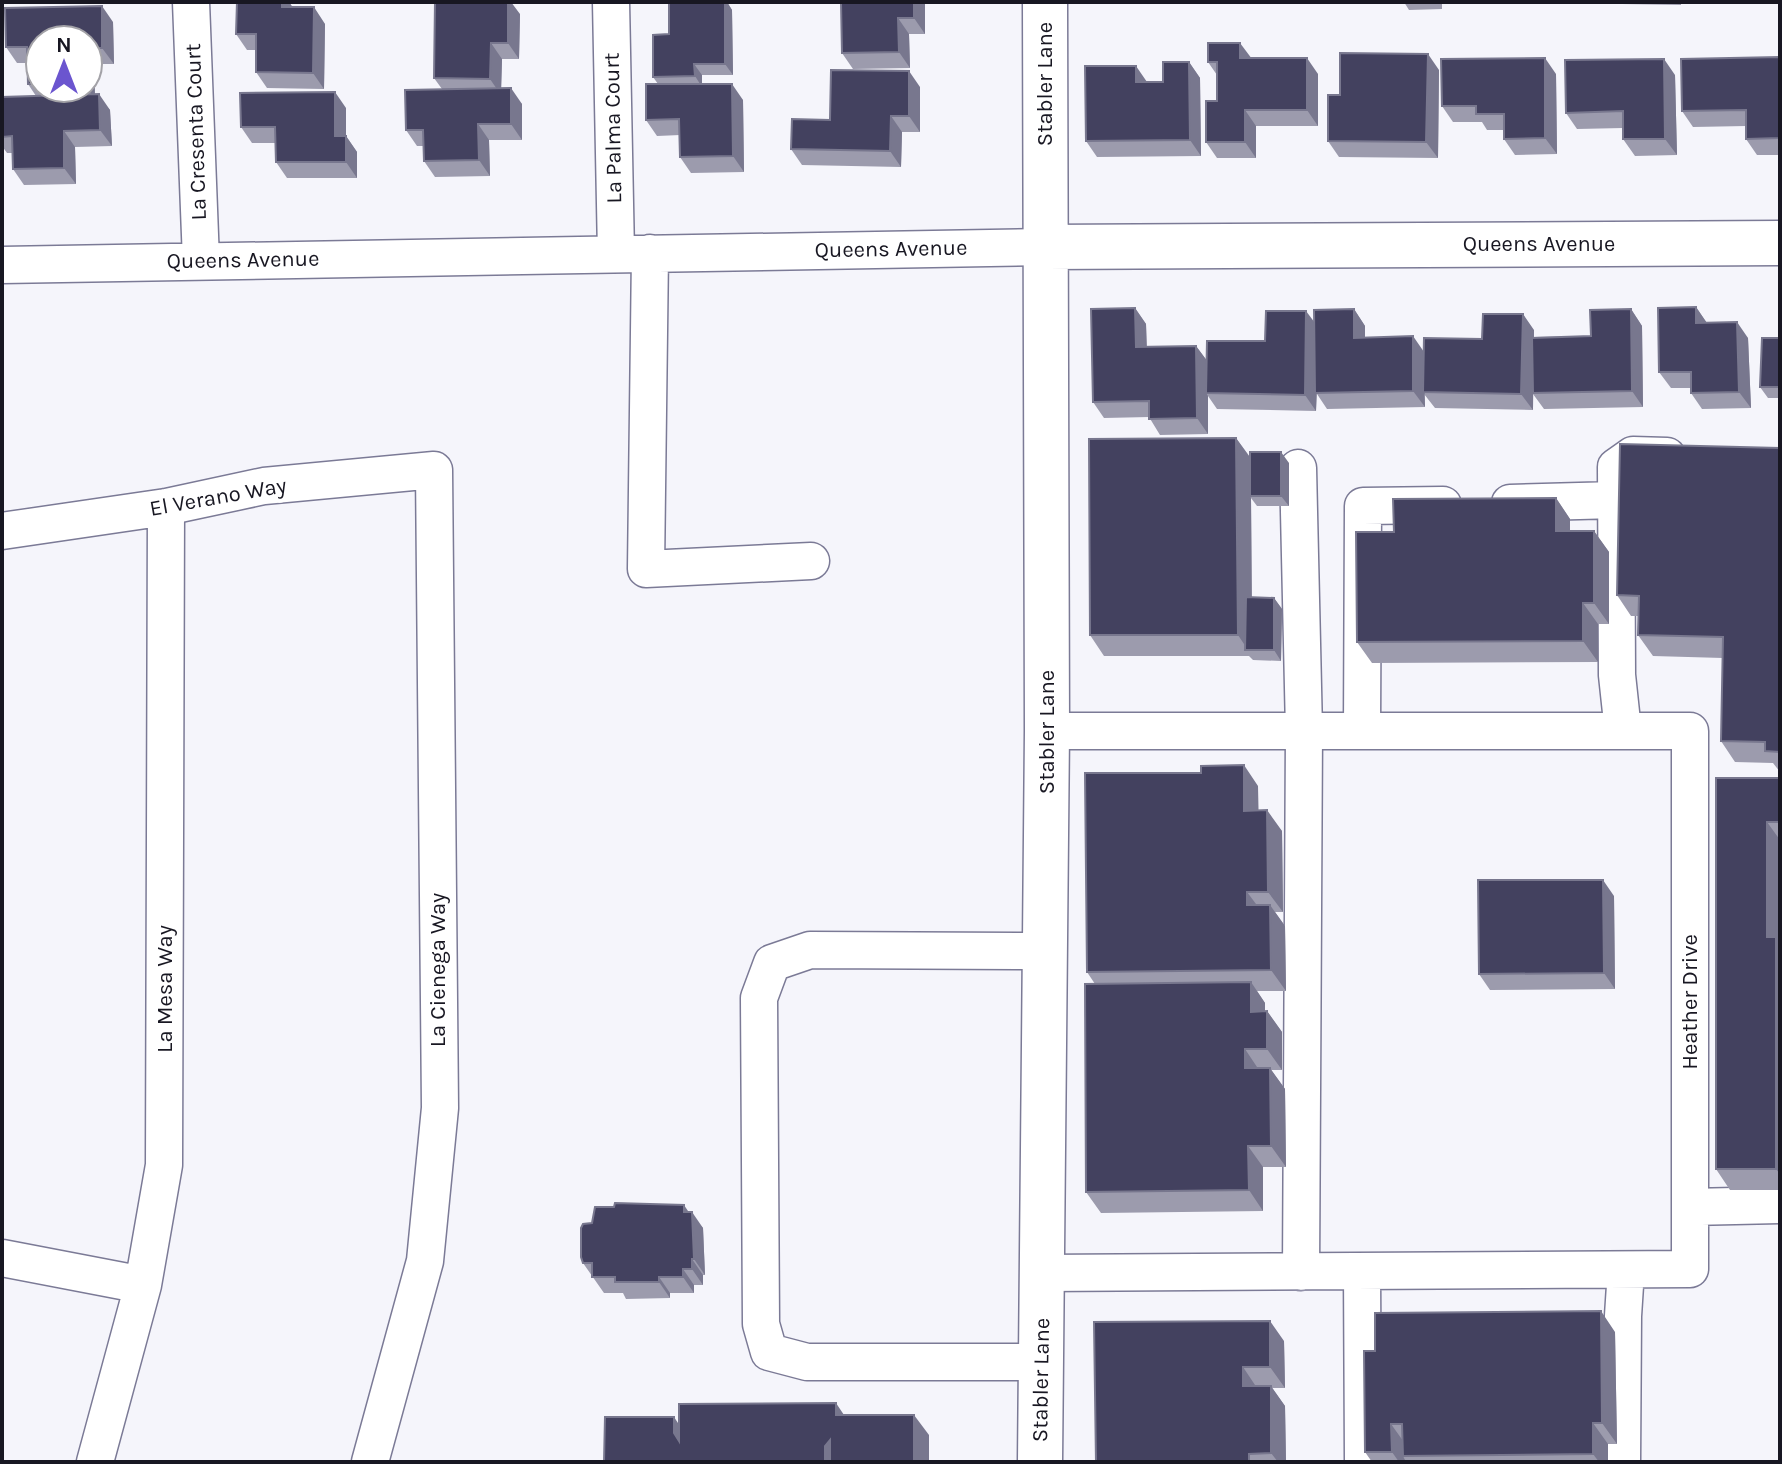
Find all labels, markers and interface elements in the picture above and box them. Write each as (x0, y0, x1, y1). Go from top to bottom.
street label: Stabler Lane (1032, 22, 1058, 146)
north arrow (24, 24, 104, 104)
text: N (56, 32, 72, 58)
street label: La Cresenta Court (180, 43, 212, 221)
street label: La Palma Court (599, 52, 627, 204)
street label: Queens Avenue (1463, 231, 1615, 257)
street label: Queens Avenue (814, 235, 968, 263)
street label: Queens Avenue (166, 246, 320, 274)
street label: El Verano Way (147, 472, 289, 522)
street label: Stabler Lane (1034, 670, 1060, 794)
street label: La Cienega Way (425, 893, 451, 1047)
street label: La Mesa Way (152, 925, 178, 1053)
street label: Heather Drive (1677, 934, 1703, 1070)
street label: Stabler Lane (1027, 1318, 1055, 1442)

